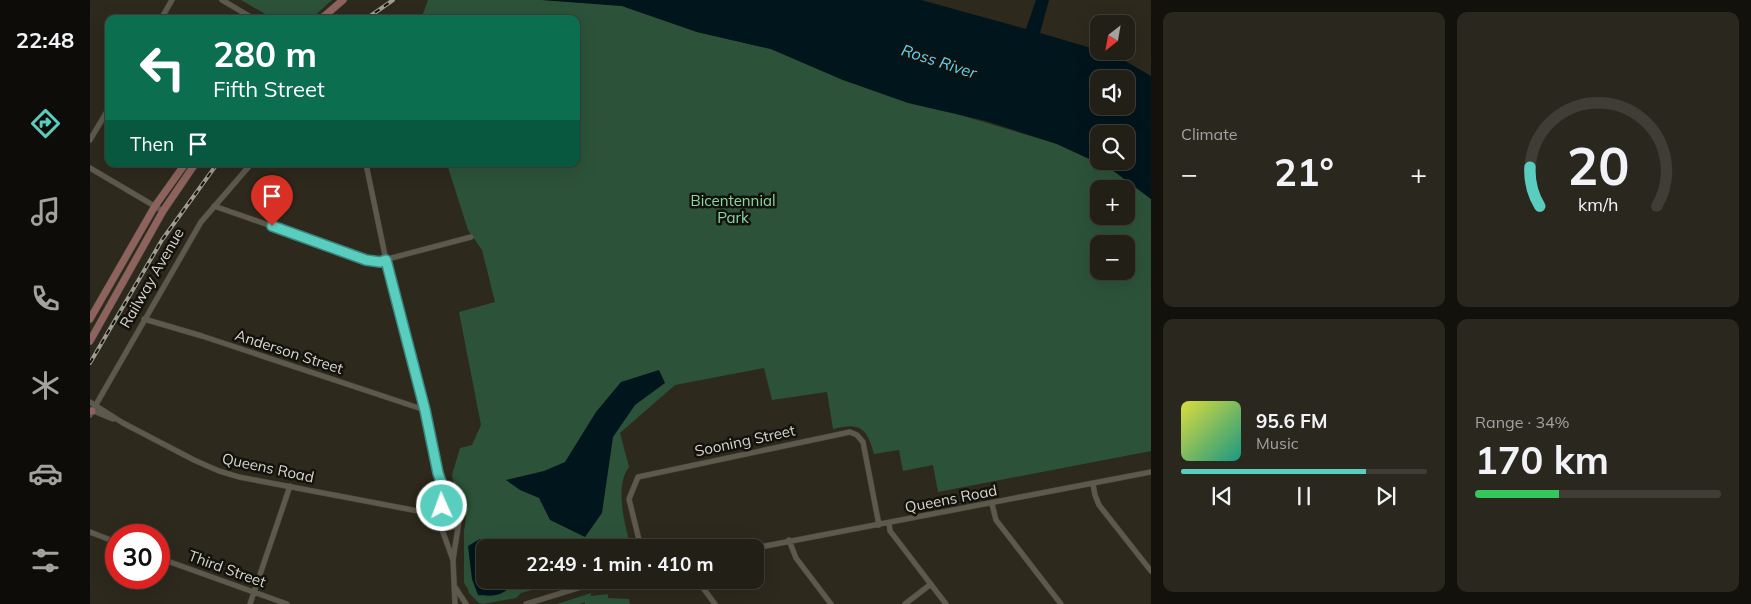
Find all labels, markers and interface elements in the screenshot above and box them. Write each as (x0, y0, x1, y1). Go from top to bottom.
north arrow (1090, 15, 1135, 60)
map controls (1090, 15, 1135, 280)
text: 22:48 (16, 26, 74, 54)
text: 280 m (213, 32, 317, 76)
icon: left (130, 35, 195, 100)
water label: Ross River (899, 39, 980, 83)
button: sound (1090, 70, 1135, 115)
text: Fifth Street (213, 75, 325, 103)
icon: directions (28, 106, 63, 141)
text: Climate (1181, 124, 1237, 144)
button: search (1090, 125, 1135, 170)
icon: arrive (184, 130, 212, 158)
text: Then (130, 132, 174, 156)
text: 20 (1567, 133, 1629, 198)
text: 21° (1274, 148, 1334, 196)
text: − (1181, 156, 1198, 191)
text: + (1410, 156, 1427, 191)
pin (251, 175, 293, 226)
button: + (1090, 180, 1135, 225)
icon: arrive (258, 182, 286, 210)
park label: Bicentennial Park (690, 191, 776, 227)
text: km/h (1578, 193, 1618, 215)
icon: music (28, 194, 63, 229)
street label: Railway Avenue (115, 224, 188, 331)
button: − (1090, 235, 1135, 280)
icon: phone (28, 281, 63, 316)
street label: Anderson Street (233, 325, 346, 378)
icon: climate (28, 368, 63, 403)
text: 95.6 FM (1256, 409, 1328, 433)
text: Range · 34% (1475, 412, 1570, 432)
street label: Sooning Street (693, 421, 797, 460)
text: Music (1256, 433, 1299, 453)
text: 170 km (1475, 436, 1609, 484)
street label: Queens Road (220, 449, 316, 487)
icon: car (28, 456, 63, 491)
position arrow (415, 479, 467, 531)
street label: Queens Road (903, 480, 999, 517)
icon: previous (1208, 482, 1236, 510)
icon: pause (1290, 482, 1318, 510)
icon: next (1372, 482, 1400, 510)
speed limit sign: 30 (105, 524, 170, 589)
icon: filters (28, 543, 63, 578)
street label: Third Street (186, 546, 269, 591)
text: 22:49 · 1 min · 410 m (526, 552, 714, 576)

